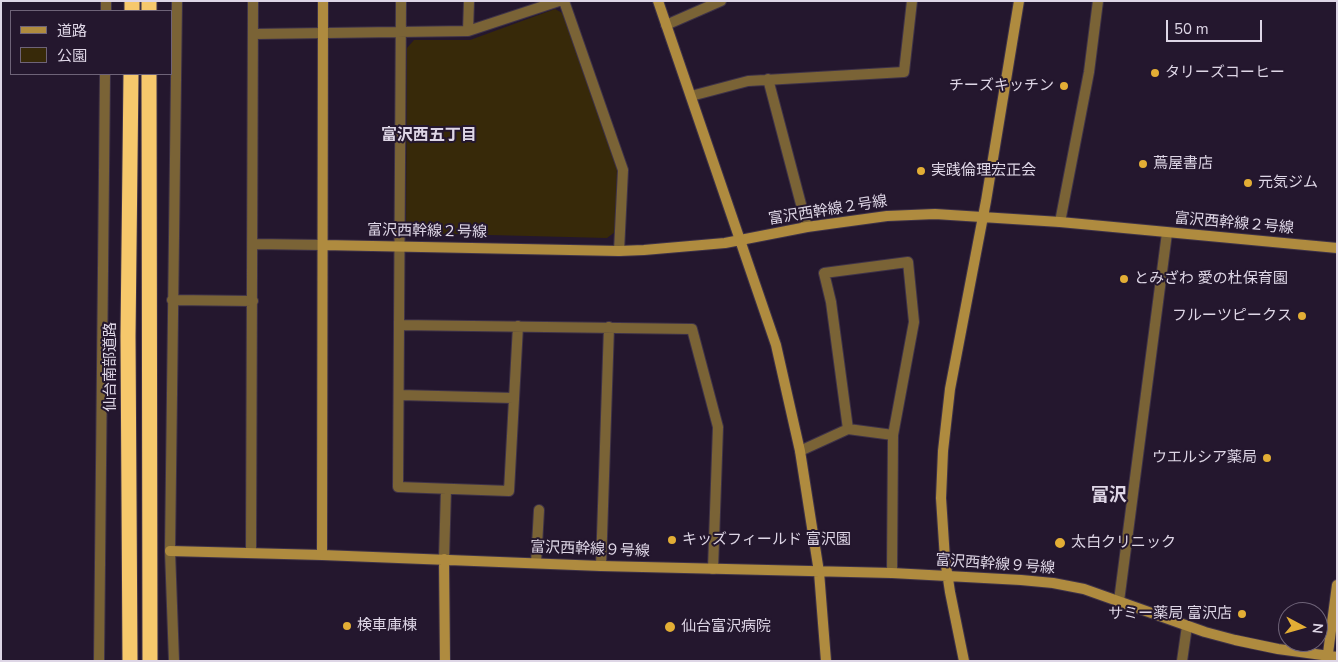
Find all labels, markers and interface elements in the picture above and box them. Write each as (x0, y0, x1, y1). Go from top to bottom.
legend (10, 10, 172, 75)
scale bar (1168, 10, 1264, 42)
text: 50 m (1174, 19, 1209, 39)
text: 道路 (57, 21, 87, 41)
text: 公園 (57, 46, 87, 66)
place label: タリーズコーヒー (1165, 64, 1285, 82)
marker: タリーズコーヒー (1149, 67, 1161, 79)
place label: チーズキッチン (949, 77, 1054, 95)
marker: チーズキッチン (1058, 80, 1070, 92)
district label: 富沢西五丁目 (381, 126, 477, 146)
place label: 蔦屋書店 (1153, 155, 1213, 173)
marker: 蔦屋書店 (1137, 158, 1149, 170)
place label: 実践倫理宏正会 (931, 162, 1036, 180)
marker: 実践倫理宏正会 (915, 165, 927, 177)
place label: 元気ジム (1258, 174, 1318, 192)
marker: 元気ジム (1242, 177, 1254, 189)
street label: 富沢西幹線２号線 (767, 193, 889, 229)
street label: 富沢西幹線２号線 (1173, 210, 1295, 238)
street label: 富沢西幹線２号線 (367, 222, 487, 242)
place label: とみざわ 愛の杜保育園 (1134, 270, 1288, 288)
marker: とみざわ 愛の杜保育園 (1118, 273, 1130, 285)
place label: フルーツピークス (1172, 307, 1292, 325)
marker: フルーツピークス (1296, 310, 1308, 322)
street label: 仙台南部道路 (102, 322, 120, 412)
place label: ウエルシア薬局 (1152, 449, 1257, 467)
marker: ウエルシア薬局 (1261, 452, 1273, 464)
district label: 富沢 (1091, 486, 1127, 508)
place label: キッズフィールド 富沢園 (682, 531, 851, 549)
marker: キッズフィールド 富沢園 (666, 534, 678, 546)
place label: 太白クリニック (1071, 534, 1176, 552)
marker: 太白クリニック (1053, 536, 1067, 550)
street label: 富沢西幹線９号線 (530, 539, 650, 561)
street label: 富沢西幹線９号線 (935, 552, 1055, 578)
north arrow (1278, 602, 1328, 652)
place label: サミー薬局 富沢店 (1108, 605, 1232, 623)
marker: サミー薬局 富沢店 (1236, 608, 1248, 620)
place label: 検車庫棟 (357, 617, 417, 635)
place label: 仙台富沢病院 (681, 618, 771, 636)
marker: 検車庫棟 (341, 620, 353, 632)
marker: 仙台富沢病院 (663, 620, 677, 634)
text: N (1307, 622, 1327, 635)

